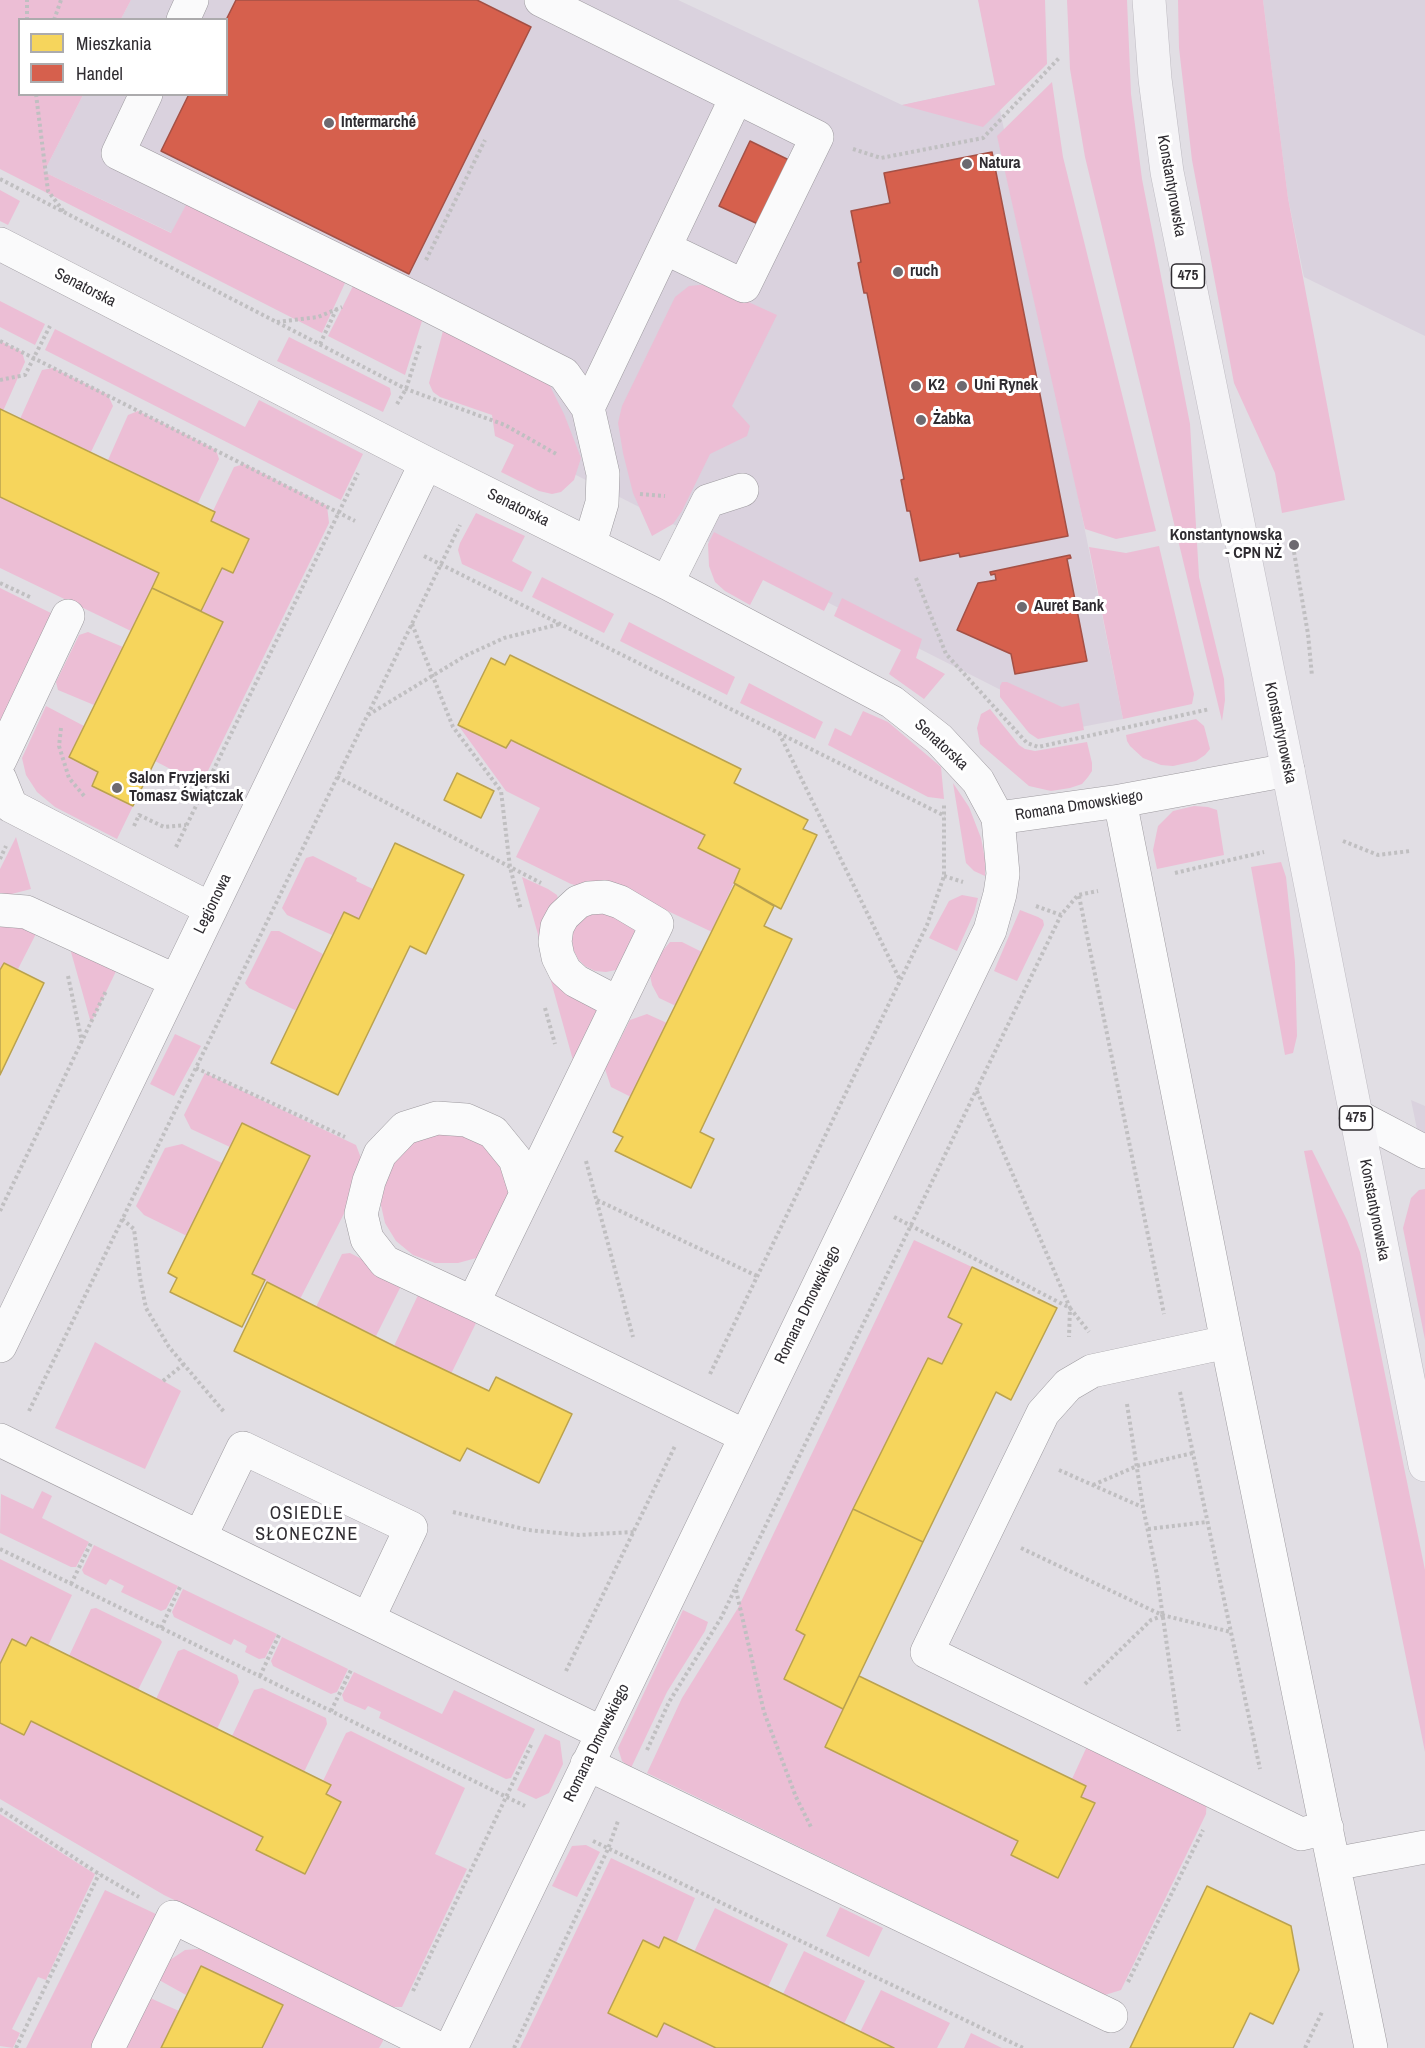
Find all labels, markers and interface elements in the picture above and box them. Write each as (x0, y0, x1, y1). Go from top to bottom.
legend (18, 18, 228, 96)
text: Mieszkania (76, 31, 151, 56)
text: Handel (76, 61, 123, 86)
place label: Intermarché (341, 113, 416, 133)
marker: Intermarché (322, 116, 336, 130)
street label: Konstantynowska (1153, 134, 1189, 238)
place label: Natura (979, 154, 1021, 174)
marker: Natura (960, 157, 974, 171)
place label: ruch (910, 262, 938, 282)
street label: Senatorska (51, 264, 119, 312)
road number: 475 (1172, 264, 1204, 288)
marker: ruch (891, 265, 905, 279)
place label: K2 (928, 376, 945, 396)
place label: Uni Rynek (974, 376, 1038, 396)
marker: K2 (909, 379, 923, 393)
marker: Uni Rynek (955, 379, 969, 393)
place label: Żabka (933, 410, 971, 430)
marker: Żabka (914, 413, 928, 427)
street label: Senatorska (484, 485, 552, 531)
place label: Konstantynowska - CPN NŻ (1170, 526, 1282, 564)
marker: Konstantynowska - CPN NŻ (1287, 538, 1301, 552)
place label: Auret Bank (1034, 597, 1104, 617)
marker: Auret Bank (1015, 600, 1029, 614)
street label: Konstantynowska (1260, 681, 1300, 785)
street label: Senatorska (910, 715, 972, 775)
place label: Salon Fryzjerski Tomasz Świątczak (129, 769, 243, 807)
marker: Salon Fryzjerski Tomasz Świątczak (110, 781, 124, 795)
street label: Romana Dmowskiego (1014, 786, 1144, 826)
street label: Legionowa (190, 871, 236, 937)
road number: 475 (1340, 1106, 1372, 1130)
street label: Konstantynowska (1355, 1158, 1393, 1262)
street label: Romana Dmowskiego (771, 1243, 845, 1367)
district label: OSIEDLE SŁONECZNE (255, 1503, 359, 1546)
street label: Romana Dmowskiego (560, 1681, 634, 1805)

